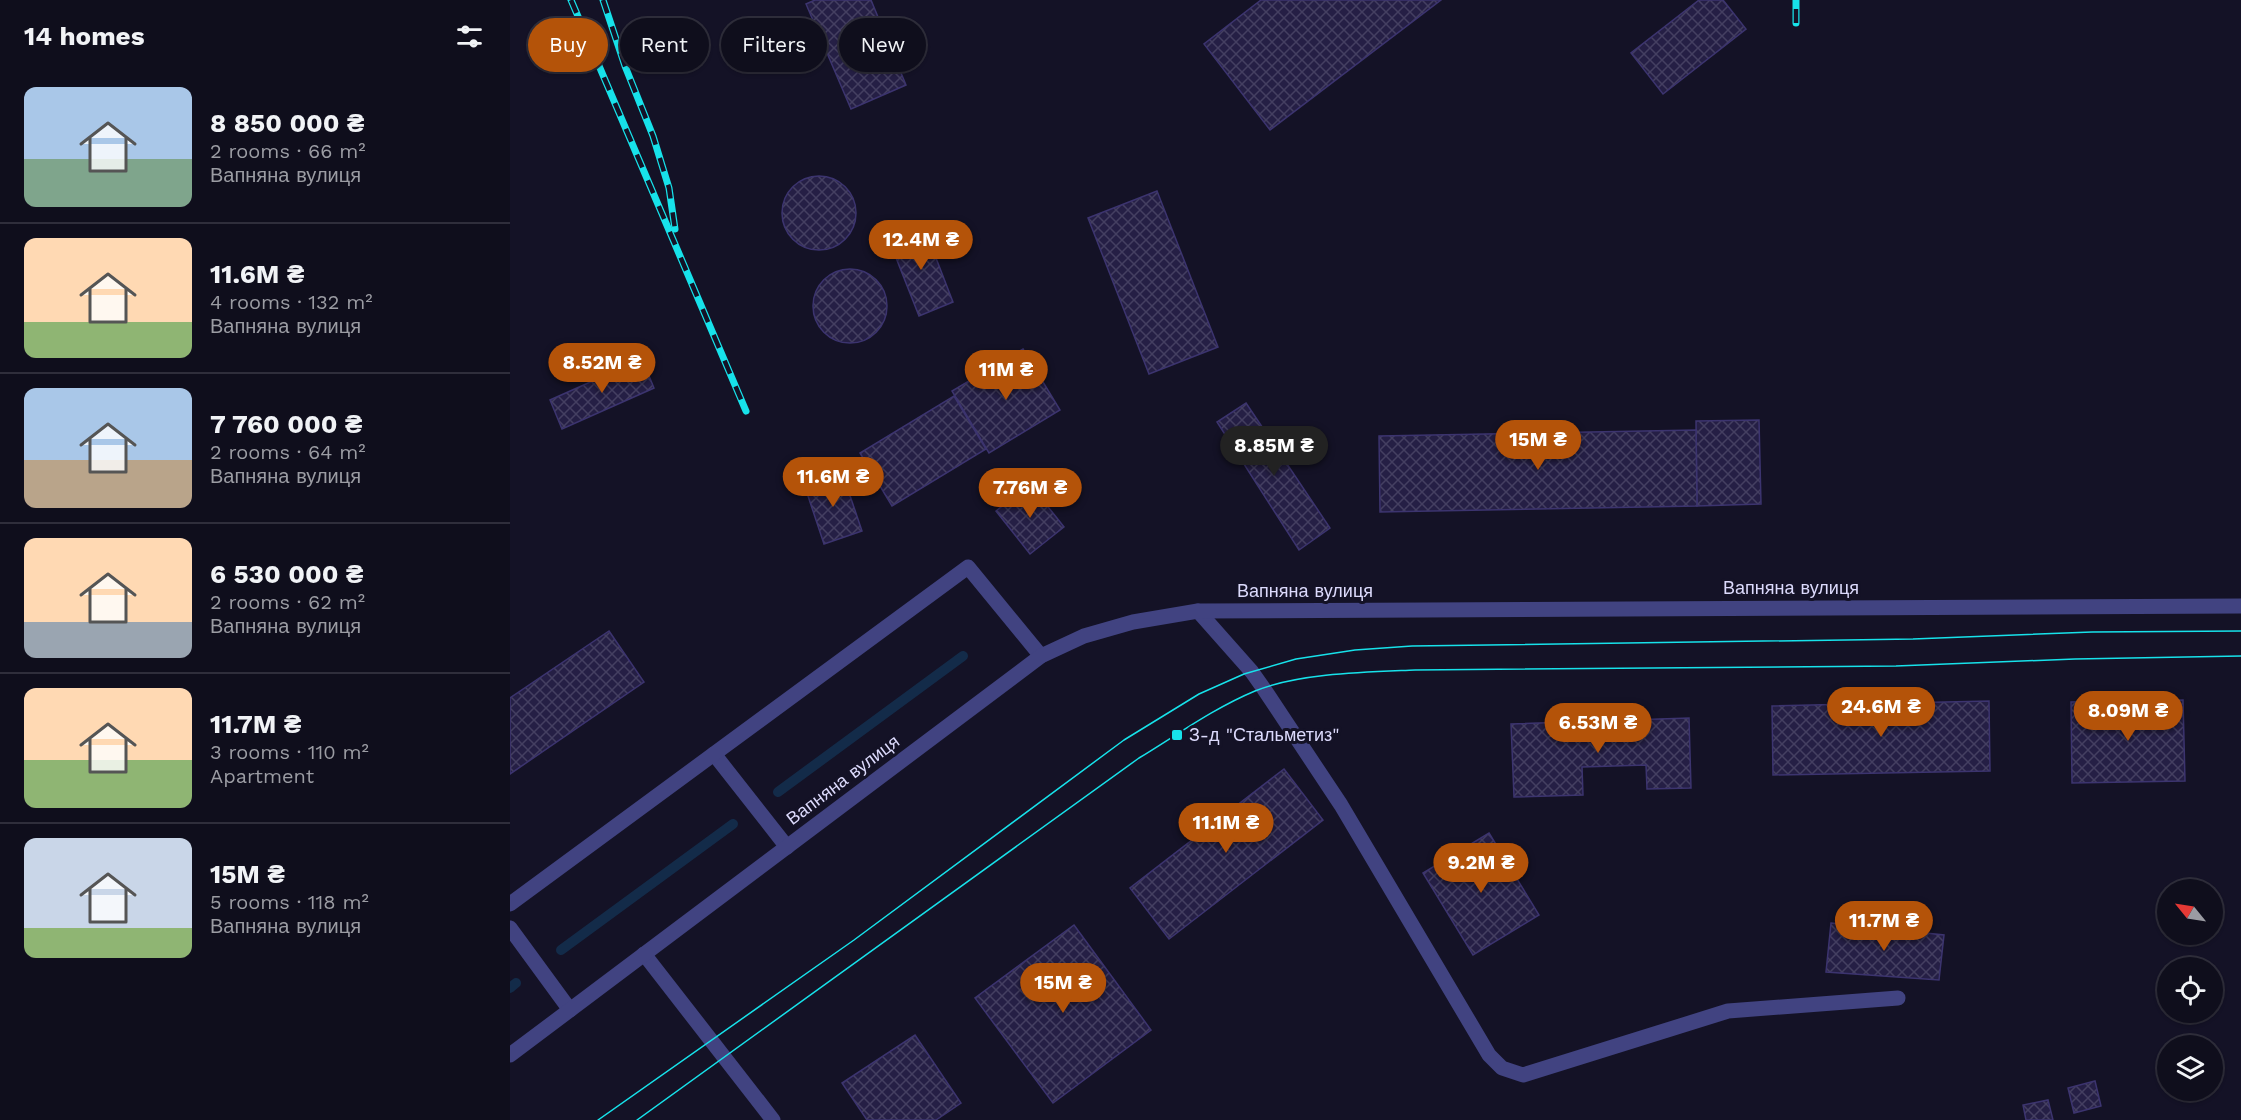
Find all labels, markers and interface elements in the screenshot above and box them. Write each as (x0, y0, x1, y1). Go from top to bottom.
chip: Buy (528, 18, 608, 72)
chip: Rent (620, 18, 709, 72)
chip: Filters (721, 18, 827, 72)
chip: New (839, 18, 926, 72)
icon: filters (453, 20, 486, 53)
text: 14 homes (24, 21, 145, 51)
text: 8 850 000 ₴ (210, 108, 364, 138)
icon: home (72, 111, 144, 183)
text: 2 rooms · 66 m² (210, 139, 366, 163)
text: Вапняна вулиця (210, 163, 361, 187)
pin: 12.4M ₴ (866, 220, 976, 271)
text: 12.4M ₴ (883, 227, 959, 251)
text: 11.6M ₴ (210, 259, 304, 289)
icon: home (72, 262, 144, 334)
text: 4 rooms · 132 m² (210, 290, 373, 314)
text: Вапняна вулиця (210, 314, 361, 338)
pin: 8.52M ₴ (547, 343, 657, 394)
text: 8.52M ₴ (562, 350, 642, 374)
pin: 11M ₴ (964, 350, 1048, 401)
text: 11M ₴ (979, 357, 1033, 381)
text: 7 760 000 ₴ (210, 409, 362, 439)
icon: home (72, 412, 144, 484)
pin: 15M ₴ (1496, 420, 1580, 471)
pin: 8.85M ₴ (1219, 426, 1329, 477)
text: 15M ₴ (1509, 427, 1567, 451)
text: 8.85M ₴ (1234, 433, 1314, 457)
text: 2 rooms · 64 m² (210, 440, 366, 464)
pin: 11.6M ₴ (778, 457, 888, 508)
text: Вапняна вулиця (210, 464, 361, 488)
text: 11.6M ₴ (797, 464, 869, 488)
pin: 7.76M ₴ (975, 468, 1085, 519)
text: 7.76M ₴ (993, 475, 1067, 499)
text: 6 530 000 ₴ (210, 559, 363, 589)
icon: home (72, 562, 144, 634)
street label: Вапняна вулиця (1723, 577, 1859, 598)
street label: Вапняна вулиця (1237, 580, 1373, 601)
text: 2 rooms · 62 m² (210, 590, 365, 614)
text: Вапняна вулиця (210, 614, 361, 638)
pin: 24.6M ₴ (1826, 687, 1936, 738)
pin: 8.09M ₴ (2073, 691, 2183, 742)
text: 24.6M ₴ (1841, 694, 1921, 718)
text: 8.09M ₴ (2088, 698, 2168, 722)
pin: 6.53M ₴ (1543, 703, 1653, 754)
text: 11.7M ₴ (210, 709, 301, 739)
text: 6.53M ₴ (1559, 710, 1637, 734)
icon: home (72, 712, 144, 784)
place label: З-д "Стальметиз" (1189, 724, 1339, 745)
marker: З-д "Стальметиз" (1170, 728, 1184, 742)
street label: Вапняна вулиця (782, 730, 903, 829)
text: 3 rooms · 110 m² (210, 740, 369, 764)
text: Apartment (210, 764, 314, 788)
pin: 11.1M ₴ (1171, 803, 1281, 854)
text: 11.1M ₴ (1193, 810, 1259, 834)
pin: 9.2M ₴ (1432, 843, 1530, 894)
text: 9.2M ₴ (1447, 850, 1515, 874)
text: 15M ₴ (210, 859, 285, 889)
icon: home (72, 862, 144, 934)
north arrow (2157, 879, 2223, 945)
map controls (2157, 879, 2223, 1101)
text: 5 rooms · 118 m² (210, 890, 369, 914)
pin: 11.7M ₴ (1829, 901, 1939, 952)
text: 11.7M ₴ (1849, 908, 1919, 932)
text: Вапняна вулиця (210, 914, 361, 938)
button: locate (2157, 957, 2223, 1023)
pin: 15M ₴ (1021, 963, 1105, 1014)
text: 15M ₴ (1034, 970, 1092, 994)
button: layers (2157, 1035, 2223, 1101)

